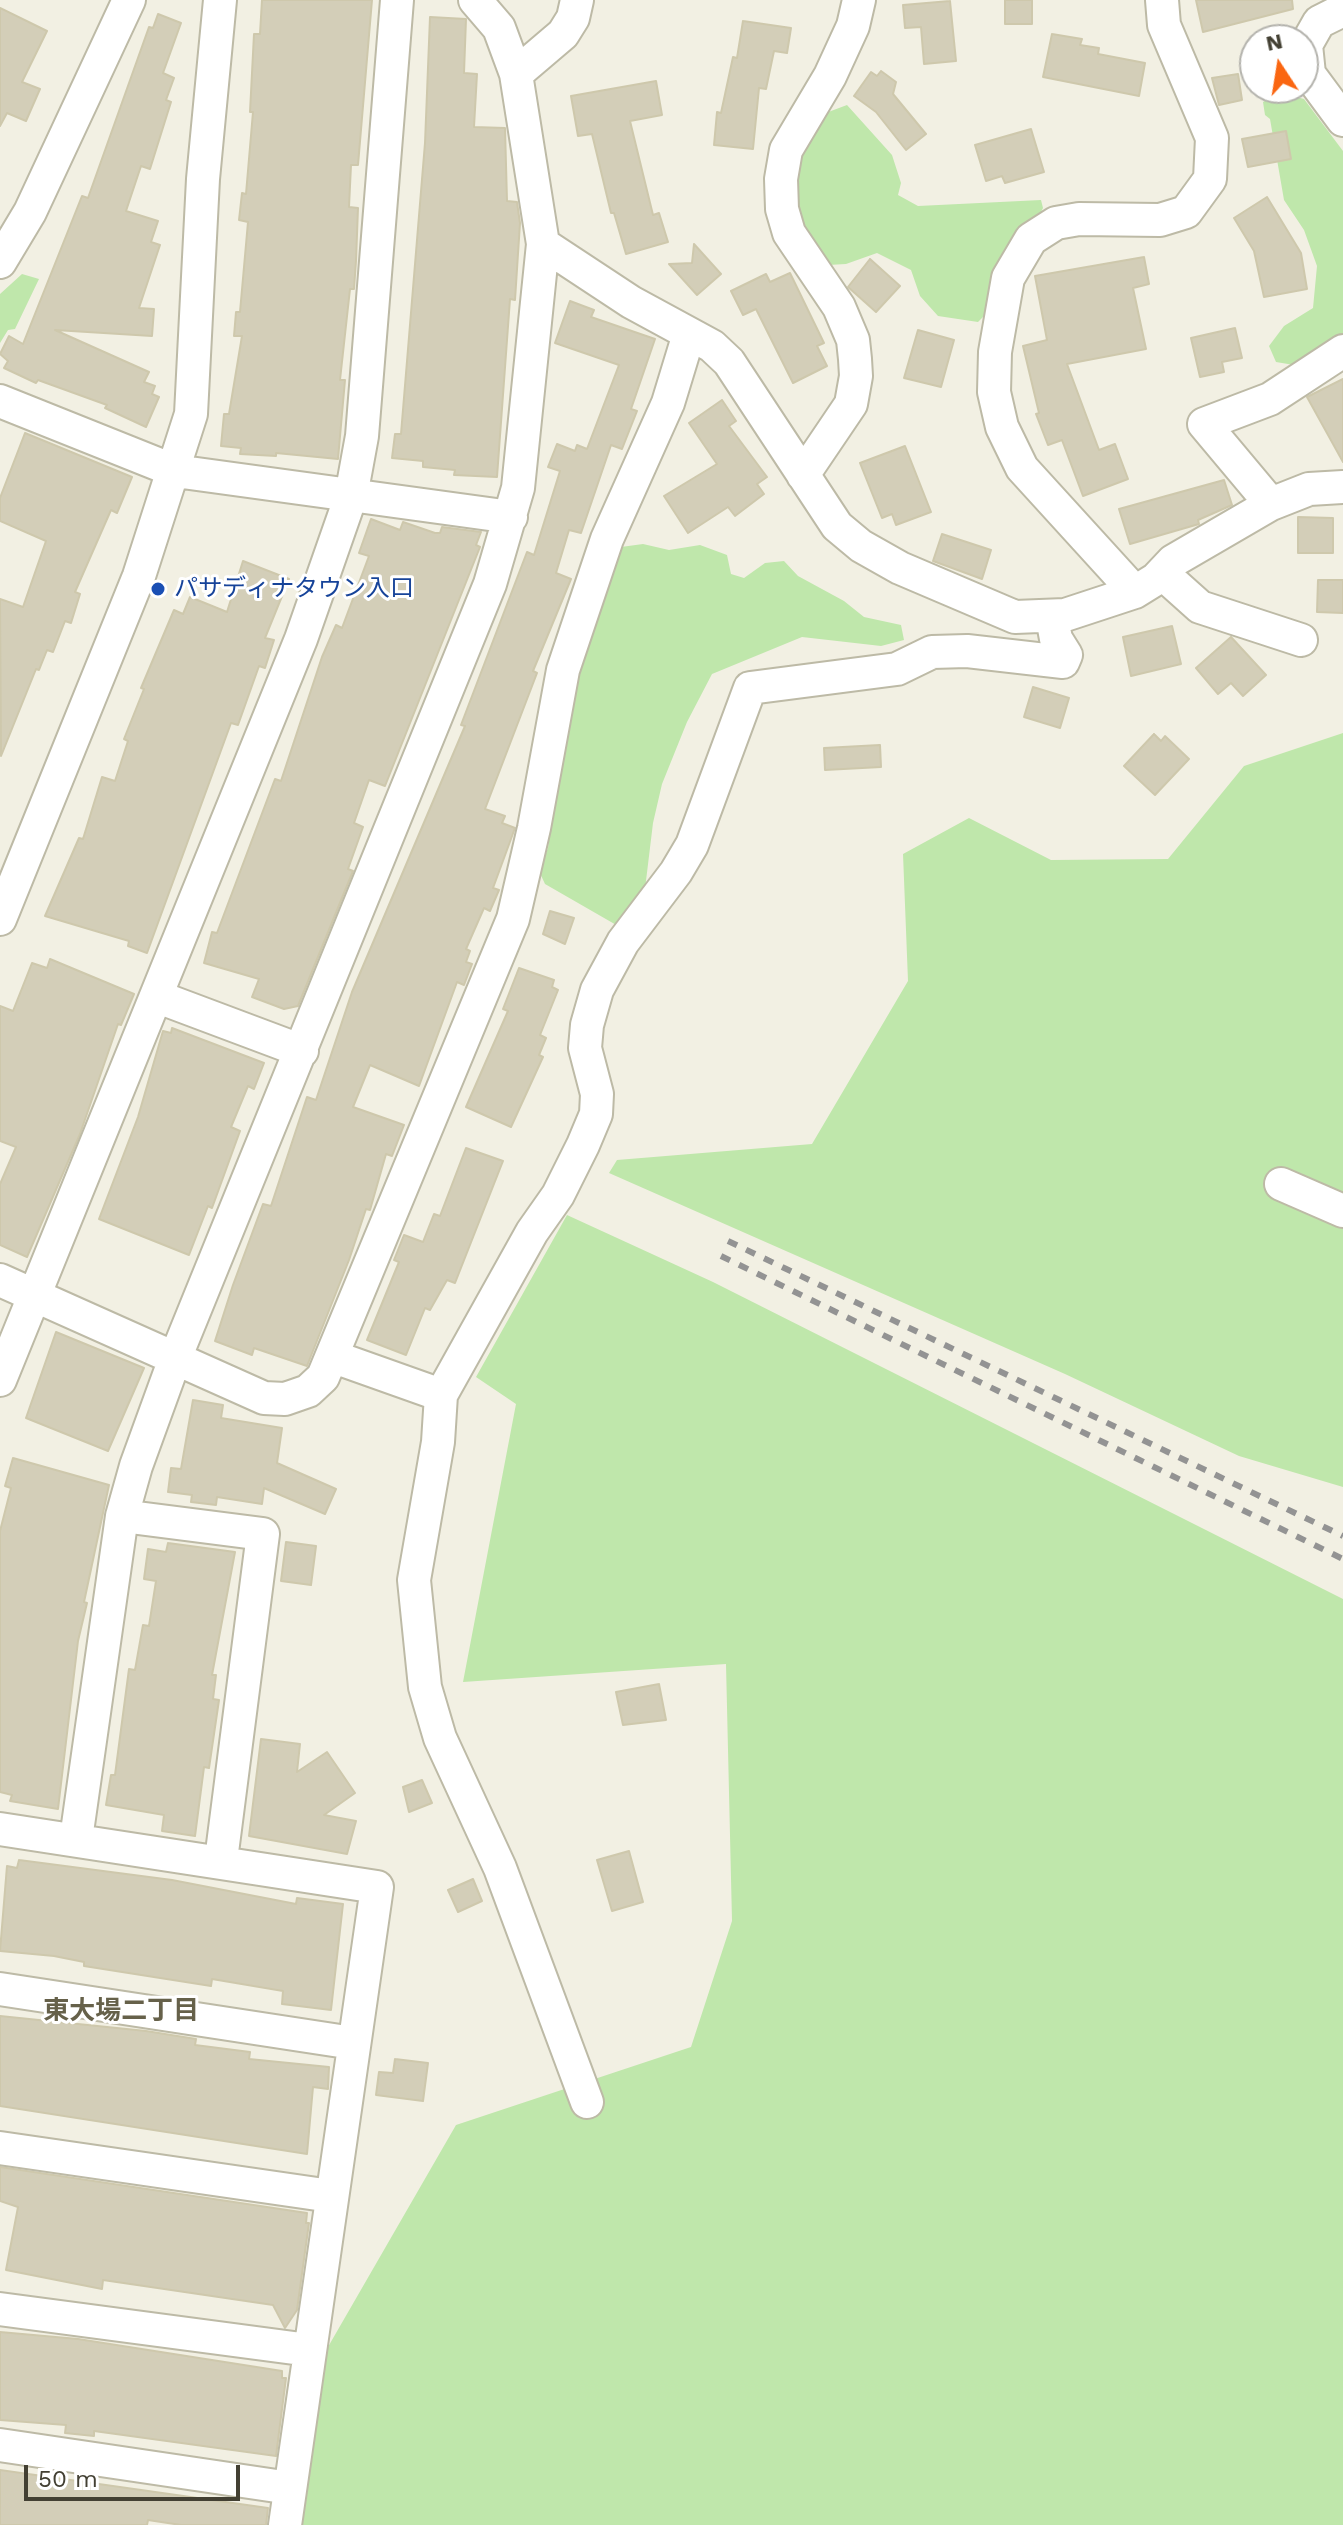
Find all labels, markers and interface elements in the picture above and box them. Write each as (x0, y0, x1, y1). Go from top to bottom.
north arrow (1239, 24, 1319, 104)
text: N (1264, 28, 1285, 56)
place label: パサディナタウン入口 (174, 575, 414, 603)
marker: パサディナタウン入口 (149, 580, 167, 598)
district label: 東大場二丁目 (43, 1995, 199, 2027)
scale bar (28, 2449, 244, 2499)
text: 50 m (38, 2465, 98, 2493)

